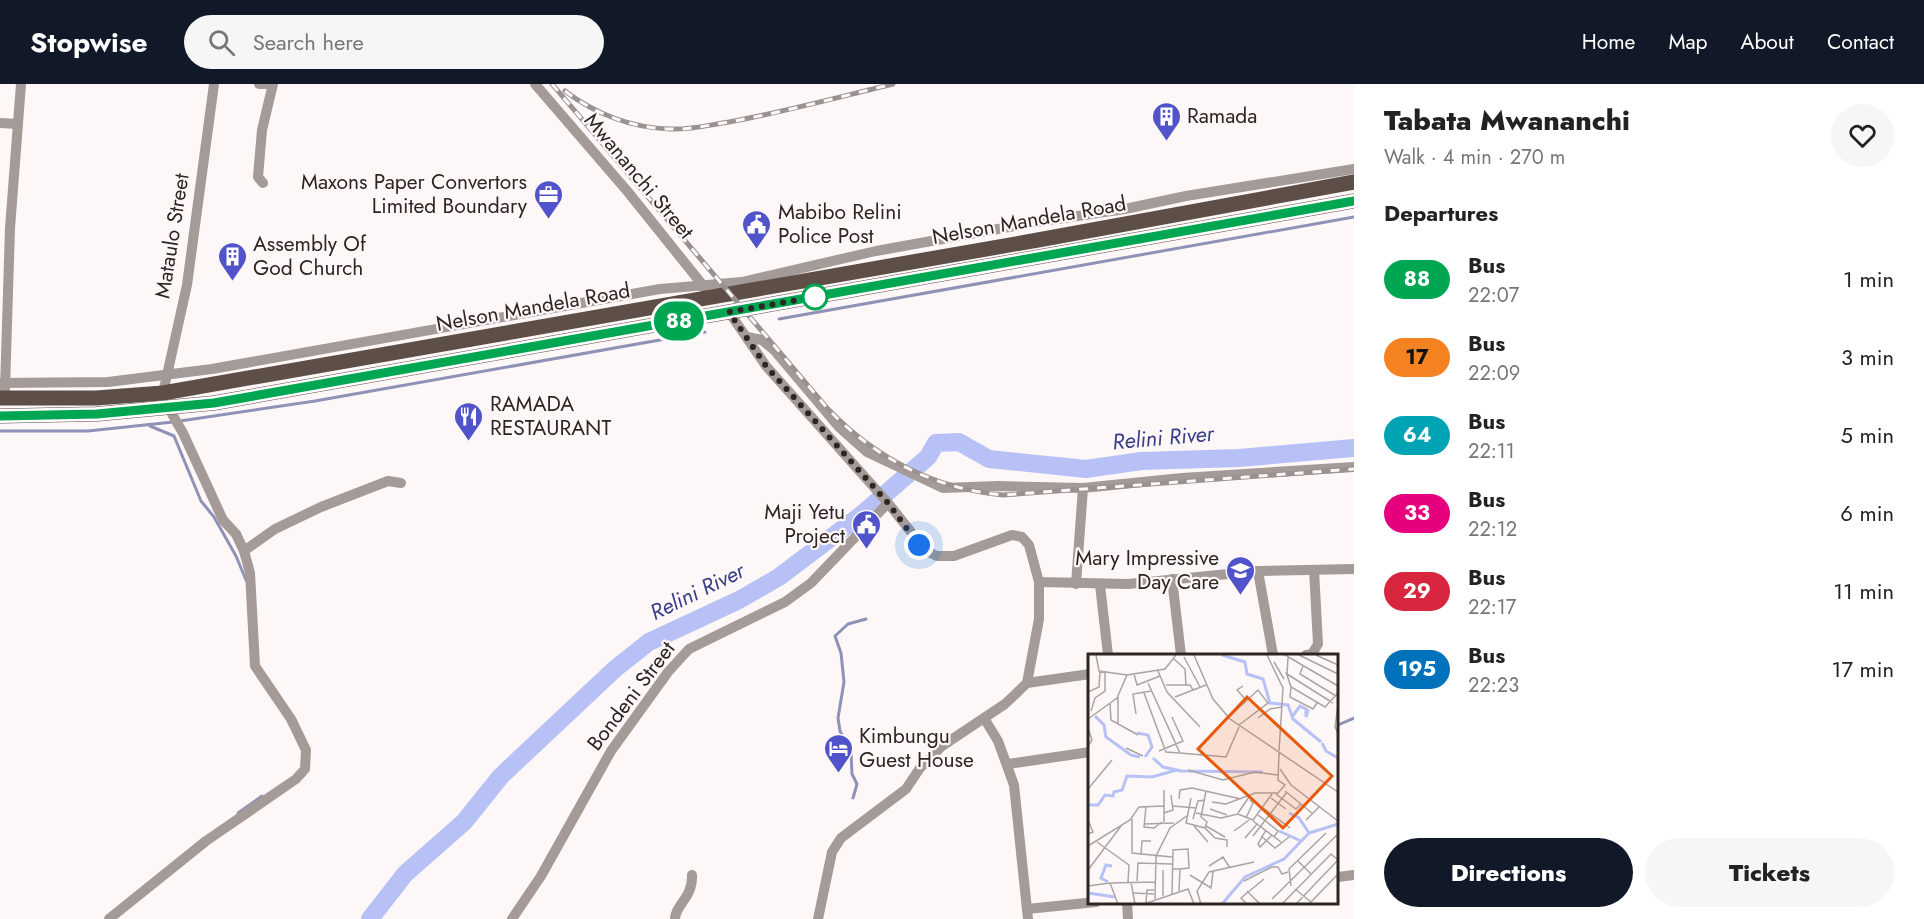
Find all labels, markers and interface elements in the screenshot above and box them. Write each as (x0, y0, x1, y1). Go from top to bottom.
search box (184, 15, 604, 69)
text: Stopwise (30, 22, 148, 63)
icon: search (205, 26, 238, 59)
text: Search here (253, 26, 364, 58)
text: Home (1582, 27, 1635, 57)
text: Map (1668, 27, 1708, 57)
text: About (1741, 27, 1794, 57)
text: Contact (1827, 27, 1894, 57)
building icon: Ramada (1150, 100, 1182, 142)
text: Tabata Mwananchi (1384, 100, 1630, 141)
place label: Ramada (1187, 101, 1257, 131)
button: heart (1831, 104, 1894, 167)
street label: Mwananchi Street (577, 106, 701, 246)
text: Walk · 4 min · 270 m (1384, 143, 1565, 172)
place label: Maxons Paper Convertors Limited Boundary (301, 167, 528, 221)
street label: Mataulo Street (147, 171, 197, 301)
office icon: Maxons Paper Convertors Limited Boundary (532, 178, 564, 220)
street label: Nelson Mandela Road (930, 188, 1128, 252)
place label: Mabibo Relini Police Post (778, 197, 902, 251)
text: Departures (1384, 197, 1498, 229)
public building icon: Mabibo Relini Police Post (741, 208, 773, 250)
place label: Assembly Of God Church (253, 229, 367, 283)
building icon: Assembly Of God Church (216, 240, 248, 282)
text: Bus (1468, 249, 1505, 281)
text: 1 min (1843, 263, 1894, 295)
text: 88 (1404, 264, 1430, 294)
street label: Nelson Mandela Road (434, 275, 632, 339)
text: 22:07 (1468, 281, 1519, 310)
unlabelled marker (802, 284, 828, 310)
line badge: 88 (652, 302, 706, 340)
text: 88 (666, 306, 692, 336)
text: Bus (1468, 327, 1505, 359)
text: 3 min (1841, 341, 1894, 373)
text: 17 (1405, 342, 1429, 372)
text: 22:09 (1468, 359, 1520, 388)
place label: RAMADA RESTAURANT (490, 389, 611, 443)
restaurant icon: RAMADA RESTAURANT (453, 400, 485, 442)
text: Bus (1468, 405, 1505, 437)
water label: Relini River (1111, 416, 1217, 457)
text: 5 min (1841, 419, 1894, 451)
text: 64 (1403, 420, 1431, 450)
text: 22:11 (1468, 437, 1515, 466)
text: Bus (1468, 483, 1505, 515)
place label: Maji Yetu Project (764, 497, 845, 551)
text: 6 min (1840, 497, 1894, 529)
text: 33 (1404, 498, 1430, 528)
public building icon: Maji Yetu Project (850, 508, 882, 550)
text: 22:12 (1468, 515, 1517, 544)
your location (904, 530, 934, 560)
place label: Mary Impressive Day Care (1075, 543, 1219, 597)
water label: Relini River (644, 554, 751, 628)
school or university icon: Mary Impressive Day Care (1224, 554, 1256, 596)
text: Bus (1468, 561, 1505, 593)
text: 11 min (1833, 575, 1894, 607)
text: 29 (1403, 576, 1431, 606)
text: 22:17 (1468, 593, 1516, 622)
street label: Bondeni Street (580, 635, 682, 757)
text: Bus (1468, 639, 1505, 671)
text: 17 min (1832, 653, 1894, 685)
inset map (1088, 654, 1339, 904)
text: 195 (1398, 654, 1436, 684)
text: 22:23 (1468, 671, 1519, 700)
place label: Kimbungu Guest House (859, 721, 974, 775)
hotel icon: Kimbungu Guest House (822, 732, 854, 774)
button: Directions (1384, 838, 1633, 907)
button: Tickets (1645, 838, 1894, 907)

